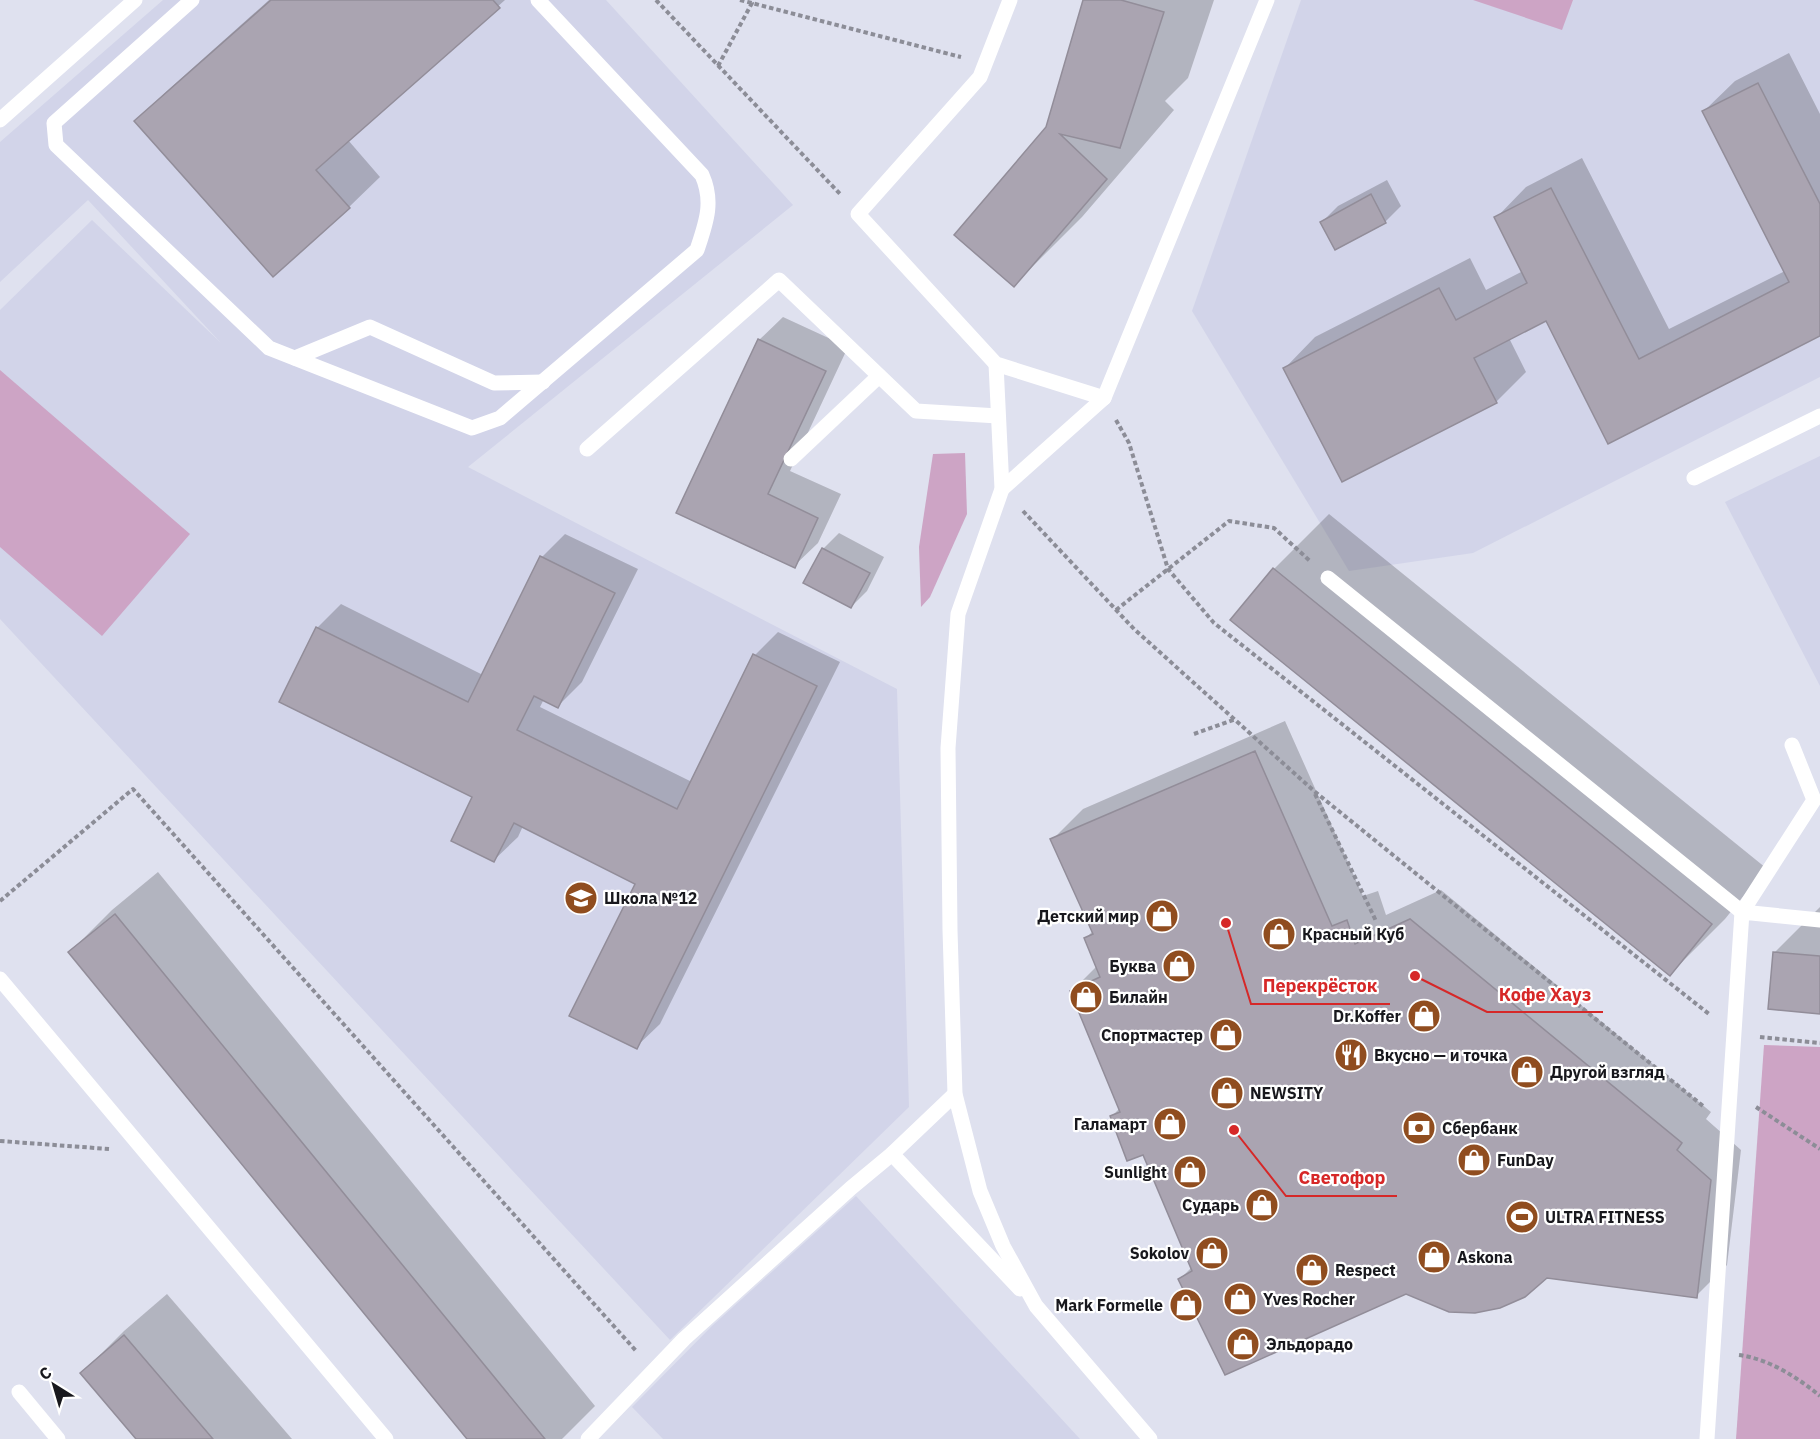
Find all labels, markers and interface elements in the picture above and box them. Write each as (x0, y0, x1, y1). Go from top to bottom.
school or university icon: Школа №12 (563, 880, 599, 916)
place label: Школа №12 (604, 888, 697, 908)
shop icon: Детский мир (1144, 898, 1180, 934)
place label: Детский мир (1037, 906, 1139, 926)
shop icon: Красный Куб (1261, 916, 1297, 952)
place label: Красный Куб (1302, 924, 1404, 944)
shop icon: Буква (1161, 948, 1197, 984)
place label: Буква (1109, 956, 1156, 976)
callout: Перекрёсток (1251, 968, 1390, 1004)
text: Перекрёсток (1263, 974, 1377, 997)
callout: Кофе Хауз (1487, 976, 1603, 1012)
shop icon: Билайн (1068, 979, 1104, 1015)
text: Кофе Хауз (1499, 983, 1591, 1006)
place label: Билайн (1109, 987, 1168, 1007)
shop icon: Dr.Koffer (1406, 998, 1442, 1034)
place label: Dr.Koffer (1333, 1006, 1402, 1026)
shop icon: Спортмастер (1208, 1017, 1244, 1053)
place label: Спортмастер (1101, 1025, 1203, 1045)
restaurant icon: Вкусно — и точка (1333, 1037, 1369, 1073)
place label: Вкусно — и точка (1374, 1045, 1508, 1065)
shop icon: Другой взгляд (1509, 1054, 1545, 1090)
place label: Другой взгляд (1550, 1062, 1665, 1082)
shop icon: NEWSITY (1209, 1075, 1245, 1111)
place label: NEWSITY (1250, 1083, 1324, 1103)
shop icon: Галамарт (1152, 1106, 1188, 1142)
bank icon: Сбербанк (1401, 1110, 1437, 1146)
place label: Галамарт (1074, 1114, 1147, 1134)
place label: Сбербанк (1442, 1118, 1518, 1138)
shop icon: FunDay (1456, 1142, 1492, 1178)
place label: FunDay (1497, 1150, 1554, 1170)
shop icon: Sunlight (1172, 1154, 1208, 1190)
callout: Светофор (1286, 1160, 1397, 1196)
place label: Sunlight (1104, 1162, 1167, 1182)
text: Светофор (1299, 1166, 1385, 1189)
shop icon: Сударь (1244, 1187, 1280, 1223)
place label: Сударь (1182, 1195, 1239, 1215)
sports icon: ULTRA FITNESS (1504, 1199, 1540, 1235)
place label: ULTRA FITNESS (1545, 1207, 1665, 1227)
shop icon: Sokolov (1194, 1235, 1230, 1271)
shop icon: Askona (1416, 1239, 1452, 1275)
place label: Sokolov (1130, 1243, 1189, 1263)
place label: Askona (1457, 1247, 1513, 1267)
shop icon: Respect (1294, 1252, 1330, 1288)
place label: Respect (1335, 1260, 1396, 1280)
shop icon: Yves Rocher (1222, 1281, 1258, 1317)
shop icon: Mark Formelle (1168, 1287, 1204, 1323)
place label: Yves Rocher (1263, 1289, 1356, 1309)
place label: Mark Formelle (1055, 1295, 1163, 1315)
shop icon: Эльдорадо (1225, 1326, 1261, 1362)
place label: Эльдорадо (1266, 1334, 1353, 1354)
north arrow (24, 1355, 84, 1415)
text: С (35, 1362, 55, 1384)

